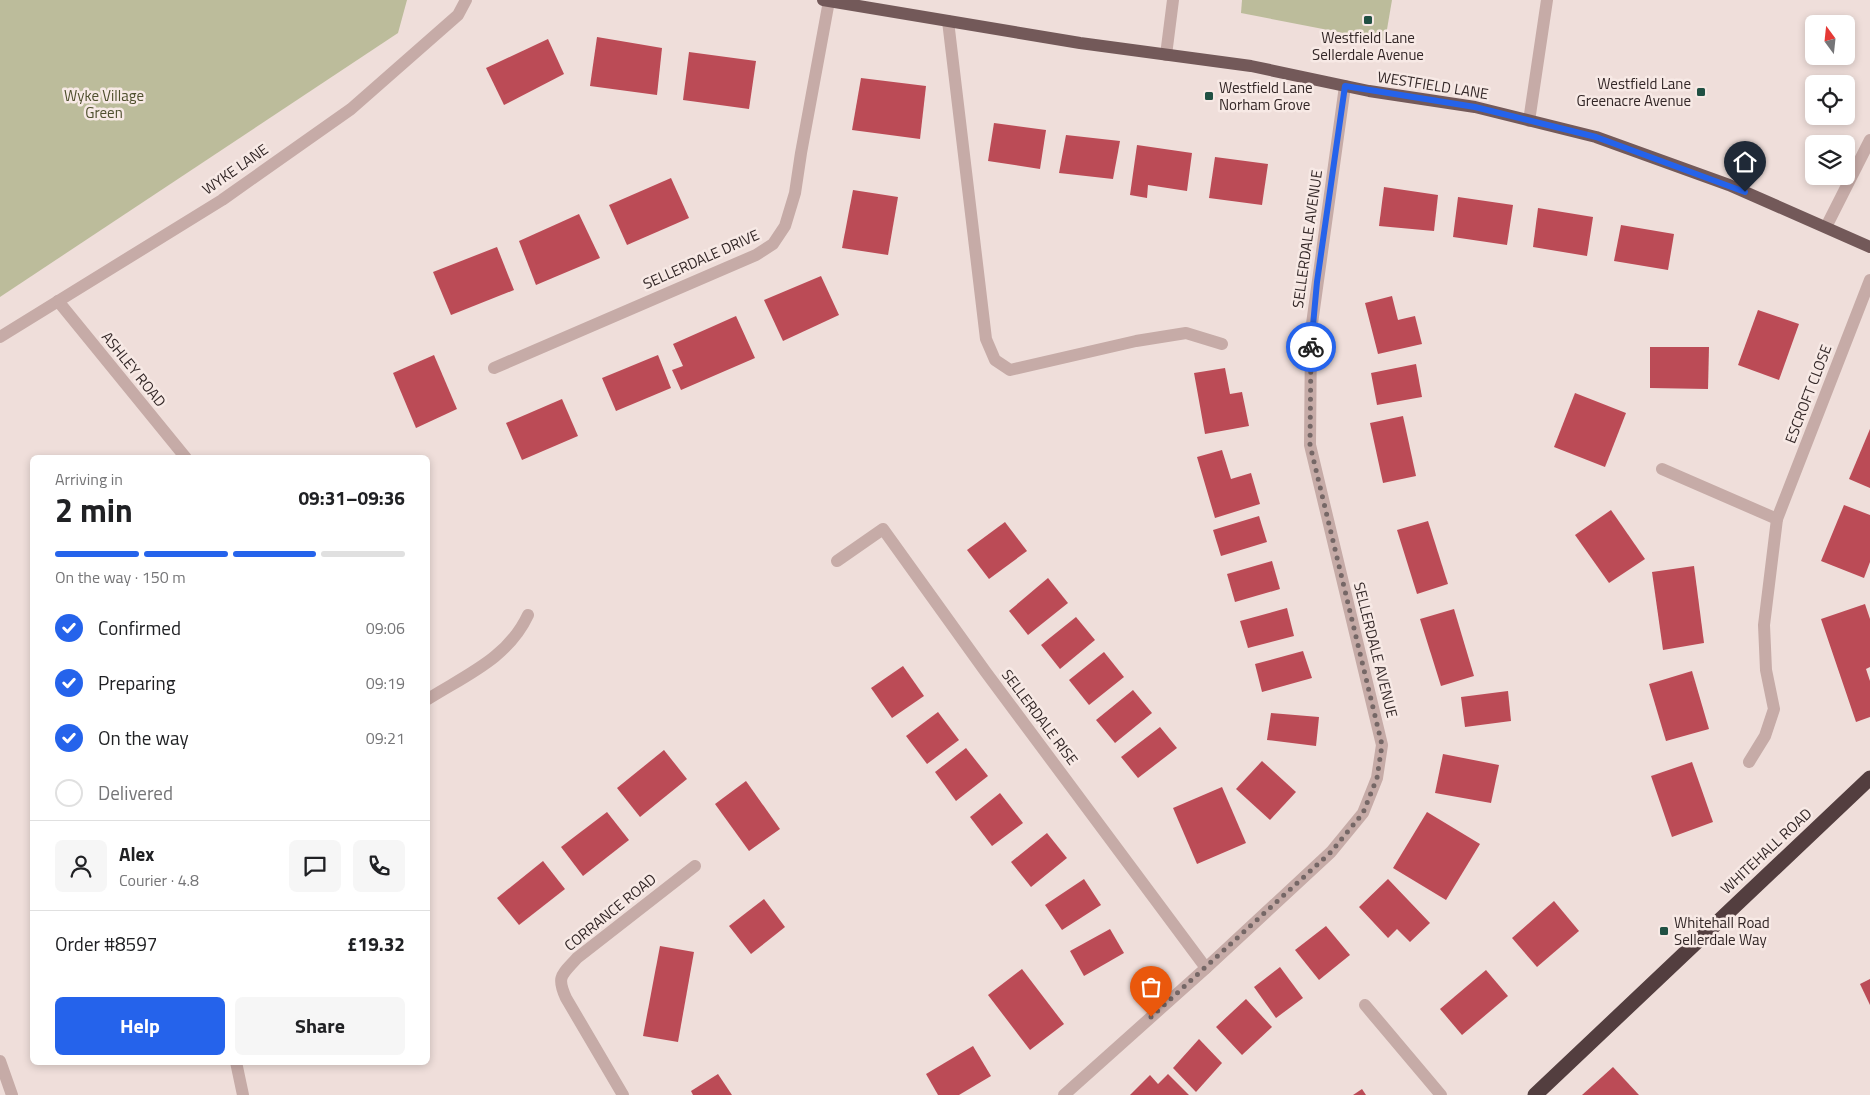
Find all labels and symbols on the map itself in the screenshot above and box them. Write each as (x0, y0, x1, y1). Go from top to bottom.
marker: Westfield Lane Sellerdale Avenue (1362, 14, 1374, 26)
north arrow (1805, 15, 1855, 65)
place label: Westfield Lane Sellerdale Avenue (1312, 26, 1424, 66)
street label: WESTFIELD LANE (1376, 65, 1490, 105)
place label: Westfield Lane Greenacre Avenue (1577, 72, 1691, 112)
place label: Westfield Lane Norham Grove (1219, 76, 1313, 116)
park label: Wyke Village Green (64, 84, 144, 124)
marker: Westfield Lane Greenacre Avenue (1695, 86, 1707, 98)
marker: Westfield Lane Norham Grove (1203, 90, 1215, 102)
street label: WYKE LANE (197, 138, 273, 200)
pin (1724, 141, 1766, 192)
street label: SELLERDALE AVENUE (1286, 168, 1328, 310)
street label: SELLERDALE DRIVE (639, 223, 763, 295)
courier (1286, 322, 1336, 372)
street label: ASHLEY ROAD (96, 326, 172, 412)
street label: ESCROFT CLOSE (1779, 341, 1837, 447)
street label: SELLERDALE AVENUE (1348, 580, 1404, 720)
street label: SELLERDALE RISE (996, 664, 1084, 770)
street label: WHITEHALL ROAD (1715, 802, 1817, 900)
street label: CORRANCE ROAD (559, 868, 661, 956)
place label: Whitehall Road Sellerdale Way (1674, 911, 1770, 951)
marker: Whitehall Road Sellerdale Way (1658, 925, 1670, 937)
pin (1130, 966, 1172, 1017)

